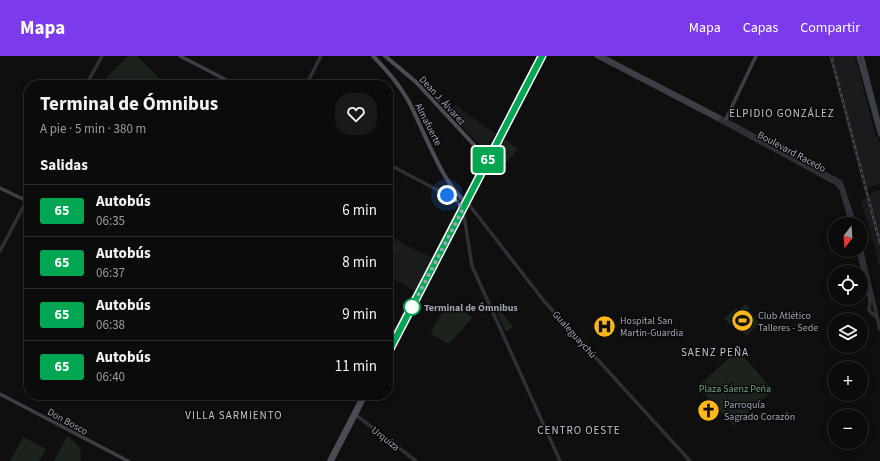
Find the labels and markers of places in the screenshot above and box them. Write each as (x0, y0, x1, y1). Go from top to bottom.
marker: Terminal de Ómnibus (403, 298, 421, 316)
place label: Terminal de Ómnibus (424, 301, 518, 315)
sports icon: Club Atlético Talleres - Sede (729, 308, 755, 334)
place label: Club Atlético Talleres - Sede (758, 309, 818, 335)
hospital icon: Hospital San Martin-Guardia (591, 313, 617, 339)
place label: Hospital San Martin-Guardia (620, 314, 683, 340)
church icon: Parroquía Sagrado Corazón (696, 397, 722, 423)
place label: Parroquía Sagrado Corazón (724, 398, 795, 424)

